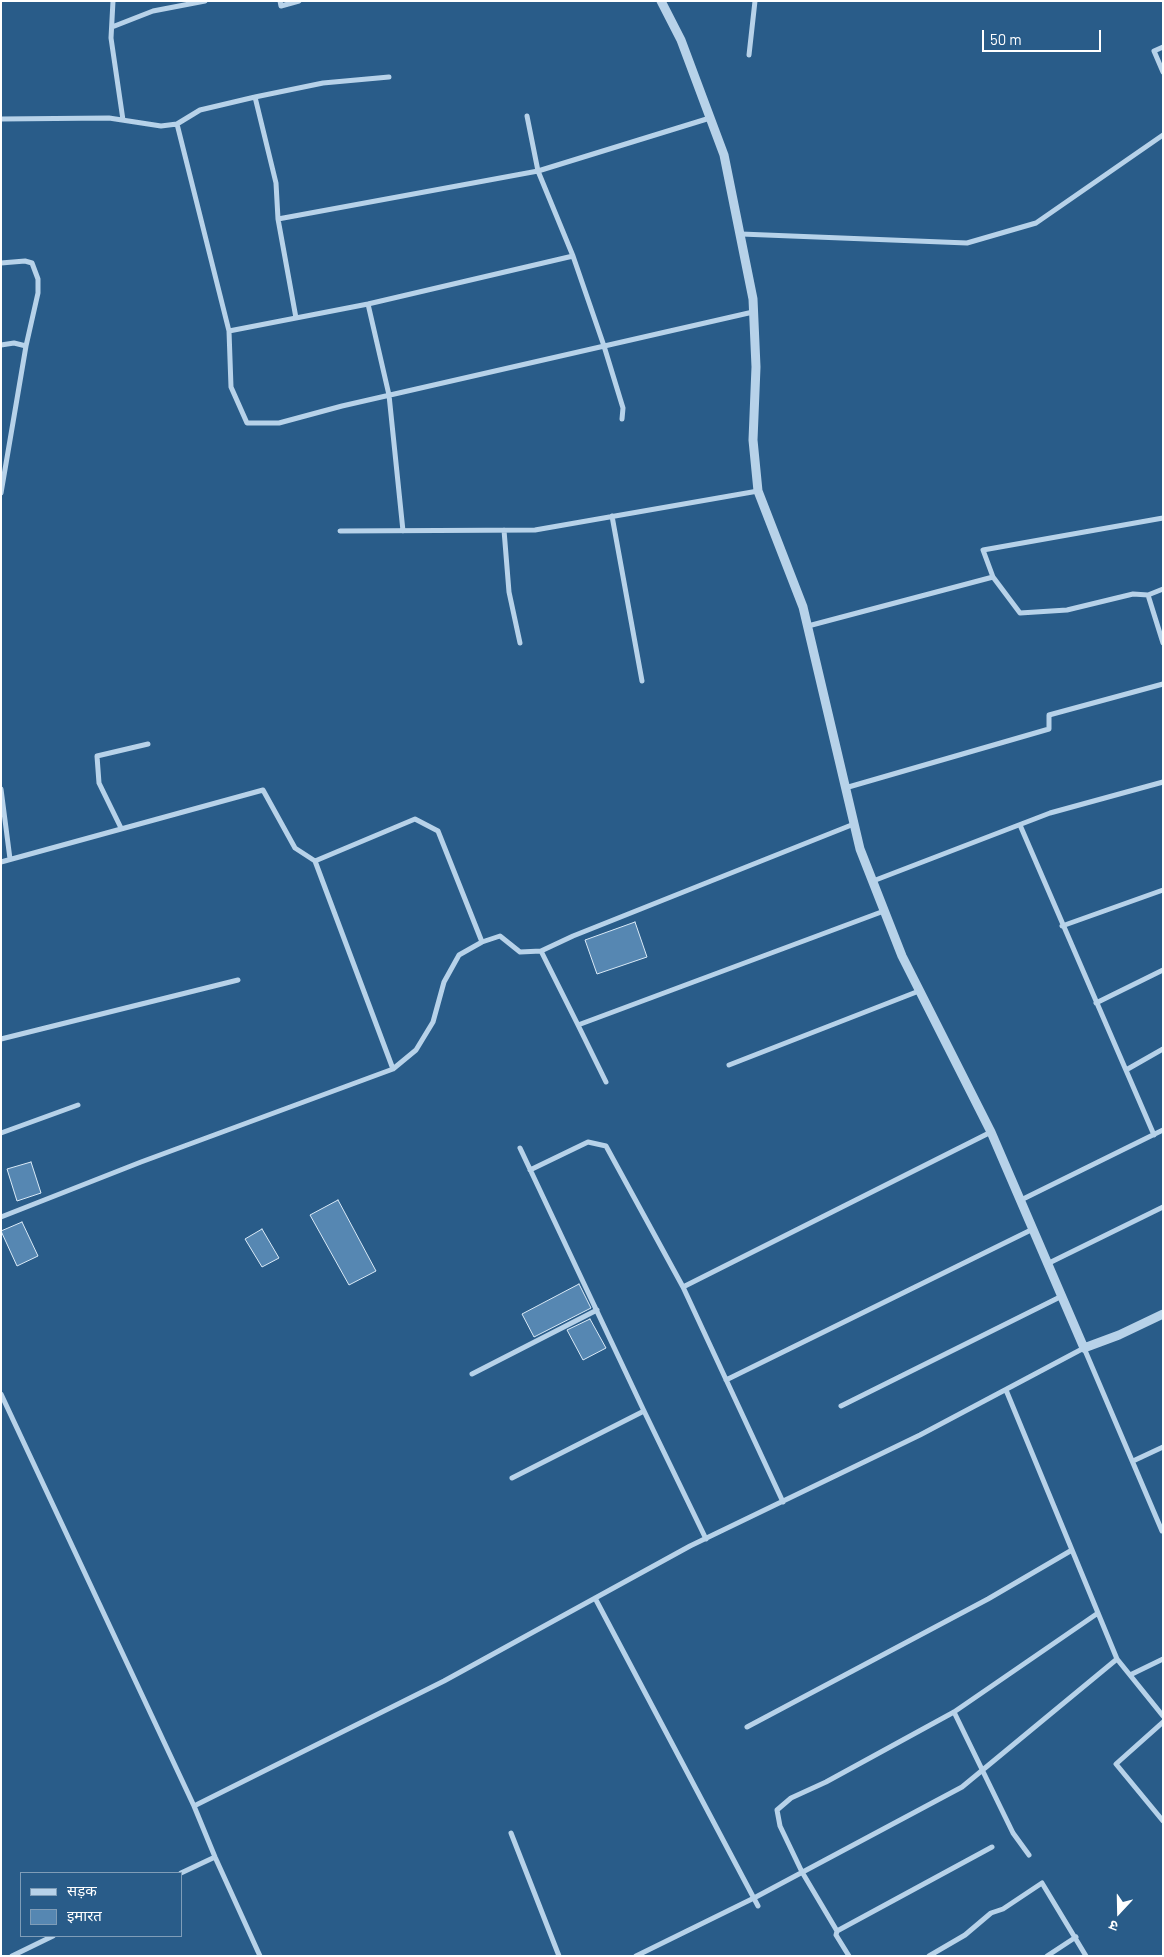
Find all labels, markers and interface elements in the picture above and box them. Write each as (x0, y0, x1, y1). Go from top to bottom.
scale bar (984, 20, 1103, 52)
text: 50 m (990, 30, 1022, 48)
legend (20, 1872, 182, 1937)
text: सड़क (67, 1881, 97, 1899)
north arrow (1094, 1887, 1144, 1937)
text: इमारत (67, 1906, 102, 1924)
text: उ (1107, 1917, 1120, 1936)

